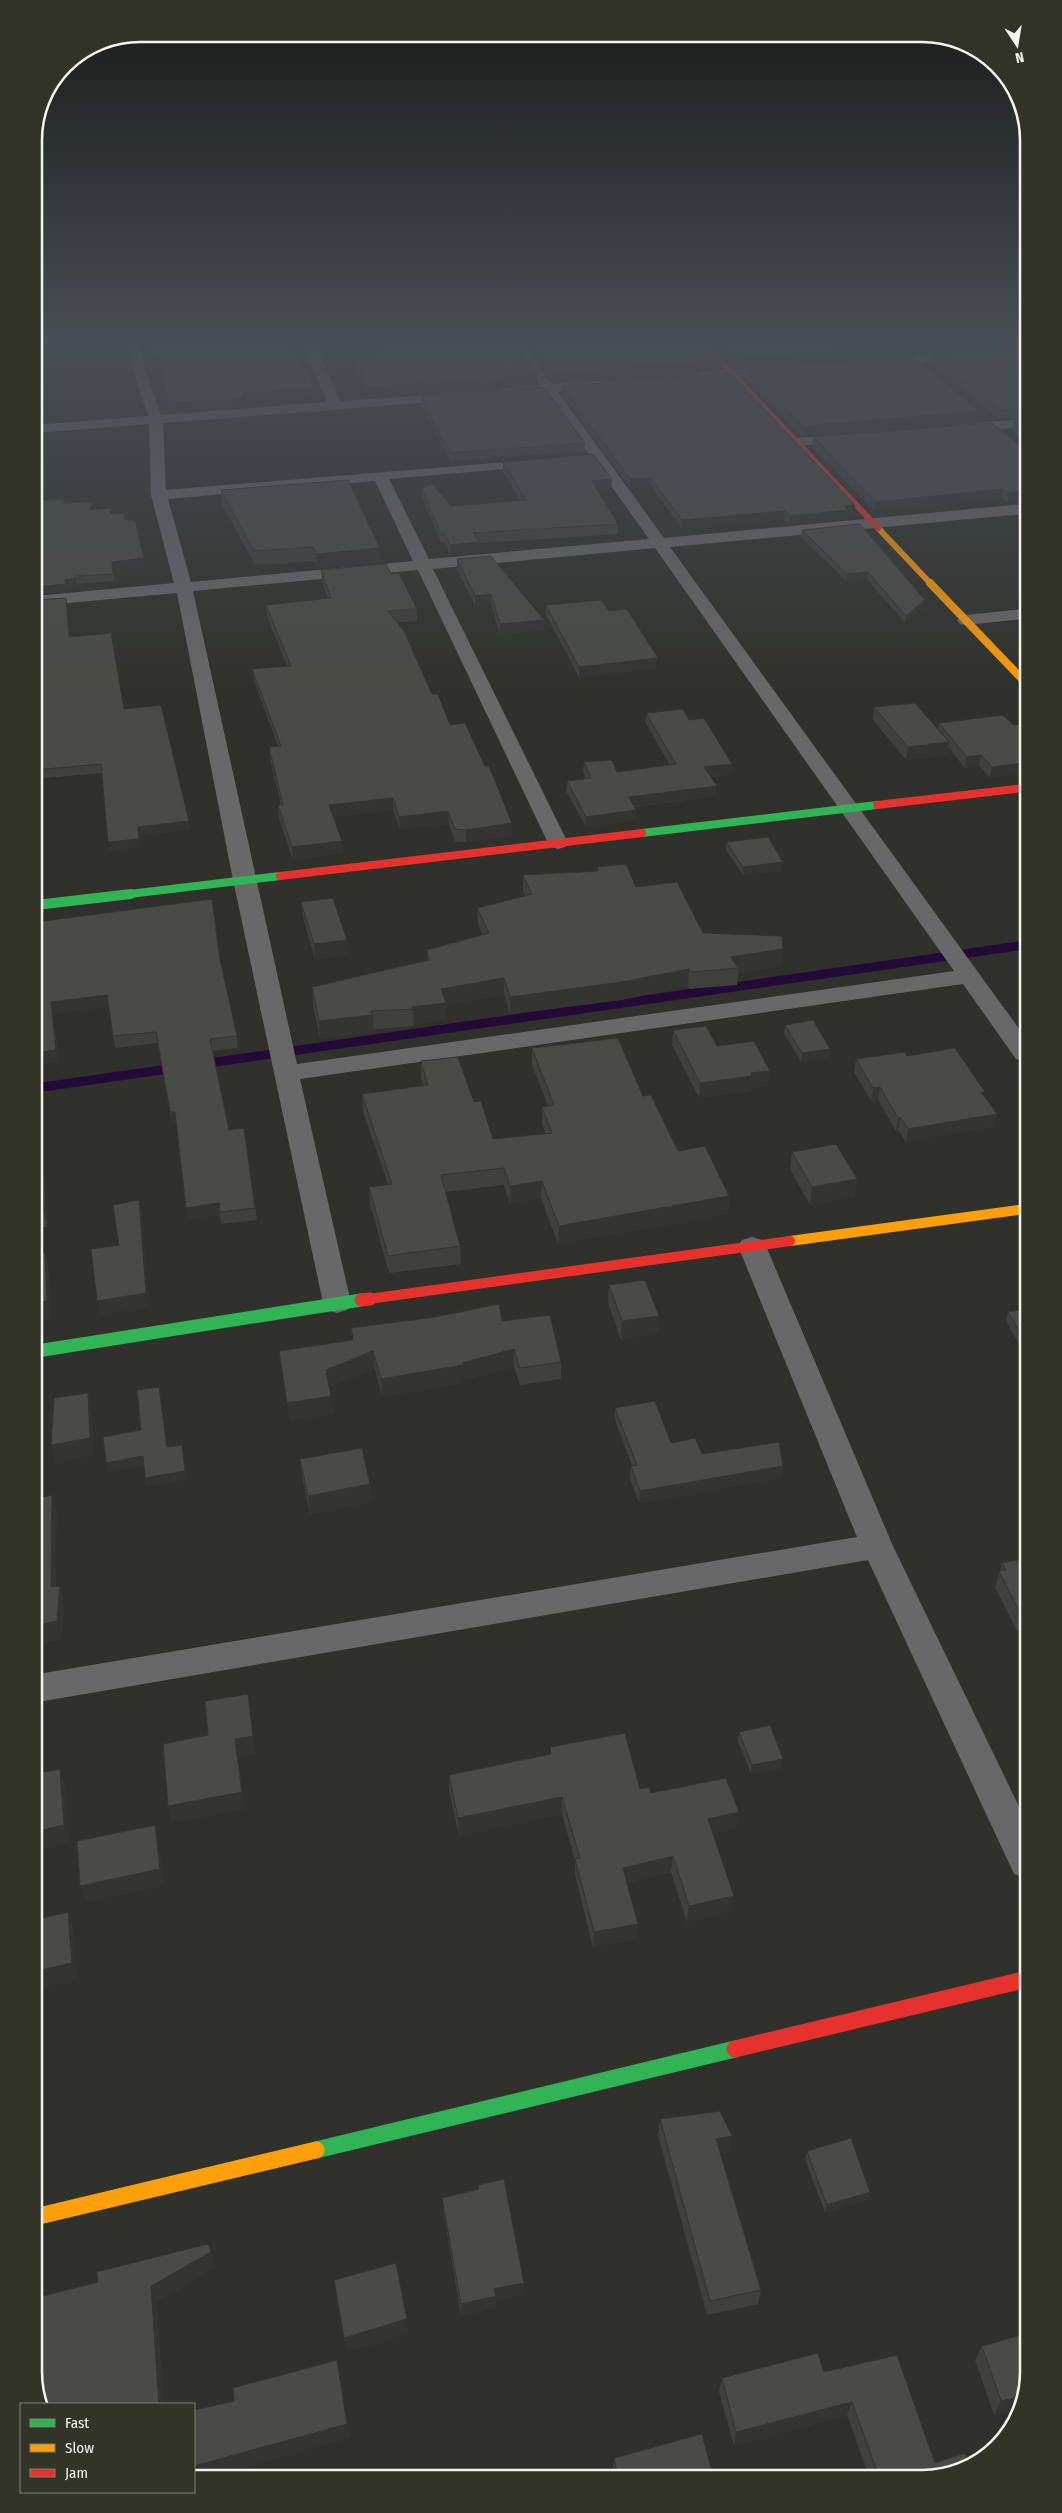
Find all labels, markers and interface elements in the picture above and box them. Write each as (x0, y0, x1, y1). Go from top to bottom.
north arrow (992, 20, 1042, 70)
text: N (1014, 48, 1025, 66)
legend (20, 2403, 195, 2493)
text: Fast (65, 2414, 89, 2432)
text: Slow (65, 2439, 94, 2457)
text: Jam (65, 2464, 88, 2482)

